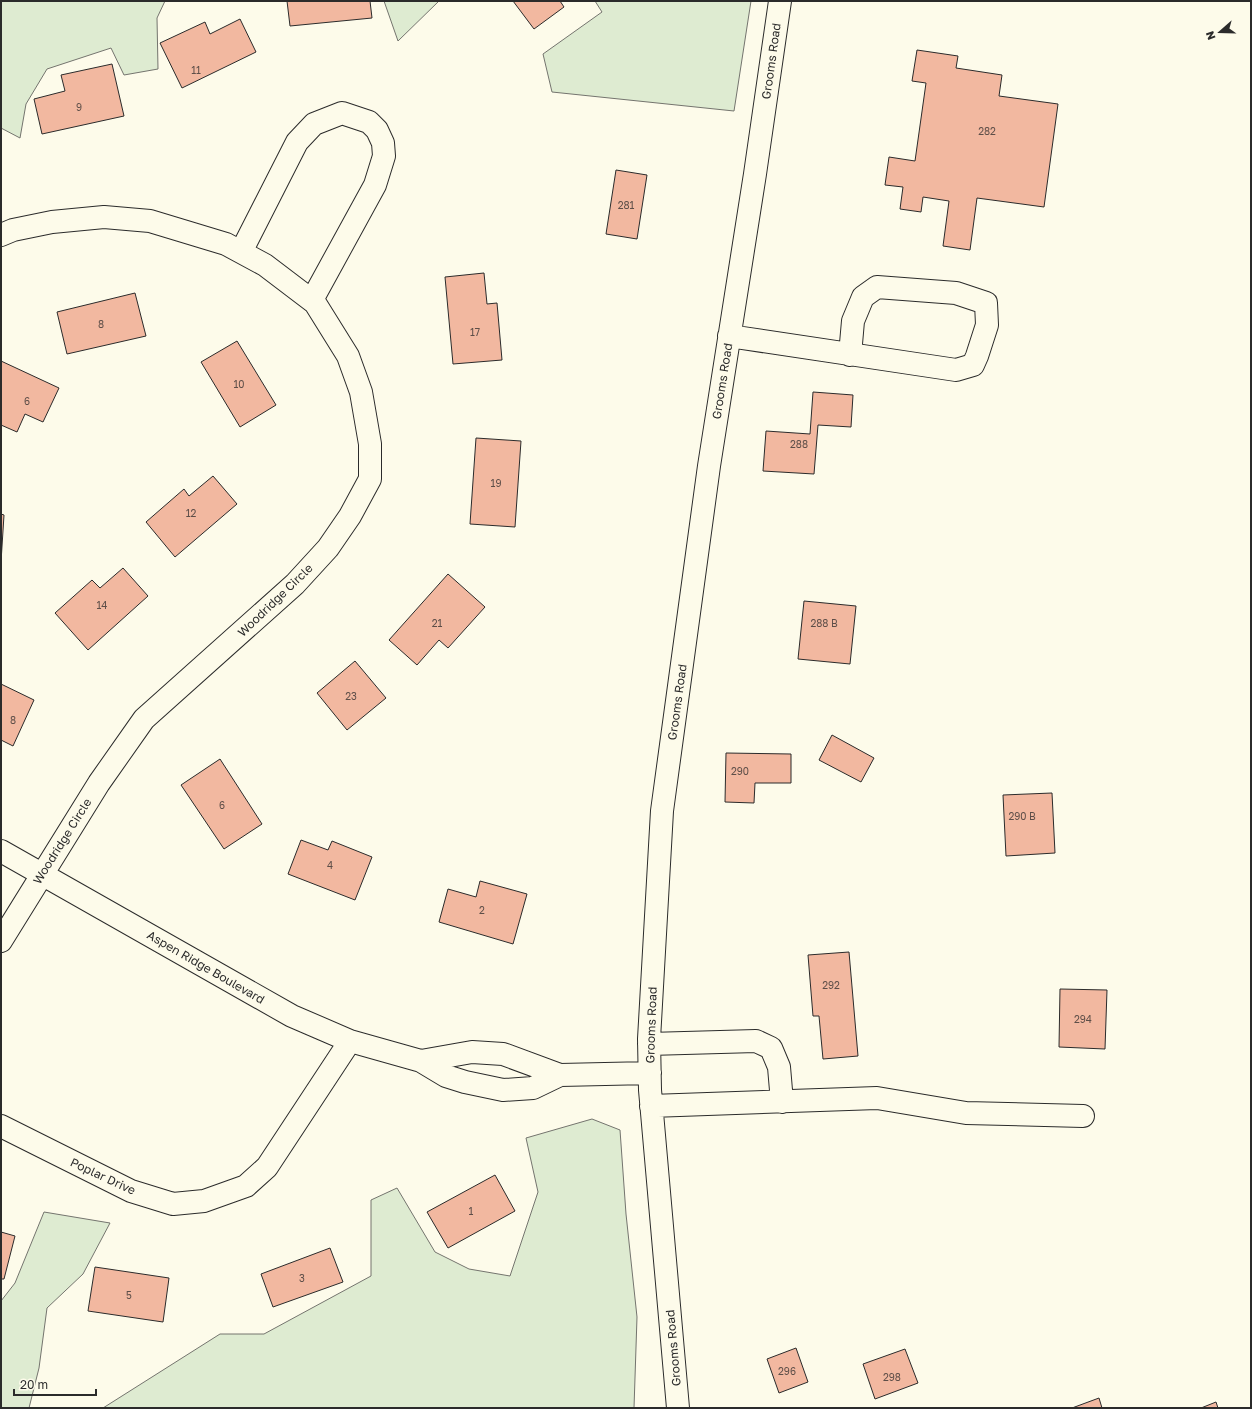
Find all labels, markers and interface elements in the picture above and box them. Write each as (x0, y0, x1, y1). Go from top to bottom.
north arrow (1200, 12, 1240, 52)
street label: Grooms Road (758, 22, 784, 100)
text: N (1203, 29, 1218, 42)
house number: 11 (191, 64, 201, 76)
house number: 9 (76, 101, 82, 113)
house number: 282 (978, 125, 996, 137)
house number: 281 (618, 199, 635, 211)
house number: 8 (98, 318, 104, 330)
house number: 17 (470, 326, 480, 338)
street label: Grooms Road (709, 342, 735, 420)
house number: 10 (233, 378, 245, 390)
house number: 6 (24, 395, 30, 407)
house number: 288 (790, 438, 808, 450)
house number: 19 (491, 477, 501, 489)
house number: 12 (186, 507, 197, 519)
street label: Woodridge Circle (234, 560, 316, 640)
house number: 14 (97, 599, 107, 611)
house number: 21 (432, 617, 442, 629)
house number: 288 B (810, 617, 838, 629)
street label: Grooms Road (664, 663, 690, 741)
house number: 23 (345, 690, 357, 702)
house number: 8 (10, 714, 16, 726)
house number: 290 (731, 765, 749, 777)
street label: Woodridge Circle (30, 795, 95, 887)
house number: 6 (219, 799, 225, 811)
house number: 290 B (1008, 810, 1036, 822)
house number: 4 (327, 859, 333, 871)
house number: 2 (479, 904, 485, 916)
street label: Aspen Ridge Boulevard (145, 927, 267, 1007)
house number: 292 (822, 979, 840, 991)
street label: Grooms Road (642, 986, 660, 1064)
house number: 294 (1074, 1013, 1092, 1025)
street label: Poplar Drive (68, 1154, 138, 1198)
house number: 1 (469, 1205, 474, 1217)
house number: 3 (299, 1272, 305, 1284)
house number: 5 (126, 1289, 132, 1301)
street label: Grooms Road (662, 1309, 684, 1387)
house number: 296 (778, 1365, 796, 1377)
scale bar (14, 1371, 96, 1397)
house number: 298 (883, 1371, 901, 1383)
text: 20 m (20, 1377, 48, 1392)

